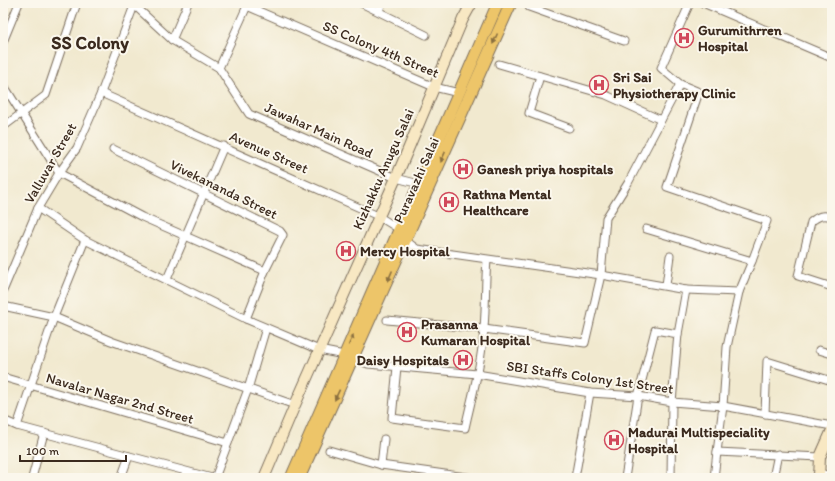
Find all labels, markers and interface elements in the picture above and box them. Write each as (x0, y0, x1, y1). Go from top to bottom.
street label: SS Colony 4th Street (320, 17, 441, 82)
place label: Gurumithrren Hospital (698, 22, 782, 55)
hospital icon: Gurumithrren Hospital (673, 27, 695, 49)
district label: SS Colony (51, 32, 129, 54)
one-way arrow (492, 33, 498, 44)
place label: Sri Sai Physiotherapy Clinic (613, 69, 736, 102)
hospital icon: Sri Sai Physiotherapy Clinic (588, 74, 610, 96)
street label: Jawahar Main Road (262, 99, 376, 162)
street label: Kizhakku Anugu Salai (349, 106, 418, 232)
street label: Valluvar Street (21, 120, 80, 207)
street label: Avenue Street (227, 128, 311, 177)
street label: Puravazhi Salai (390, 135, 443, 226)
one-way arrow (439, 152, 445, 164)
street label: Vivekananda Street (167, 156, 280, 223)
hospital icon: Ganesh priya hospitals (452, 158, 474, 180)
place label: Ganesh priya hospitals (477, 161, 613, 178)
place label: Rathna Mental Healthcare (463, 186, 552, 219)
hospital icon: Rathna Mental Healthcare (438, 191, 460, 213)
hospital icon: Mercy Hospital (335, 240, 357, 262)
place label: Mercy Hospital (360, 243, 450, 260)
one-way arrow (387, 271, 393, 282)
place label: Prasanna Kumaran Hospital (421, 316, 531, 349)
hospital icon: Prasanna Kumaran Hospital (396, 321, 418, 343)
one-way arrow (348, 334, 354, 345)
hospital icon: Daisy Hospitals (452, 349, 474, 371)
place label: Daisy Hospitals (357, 352, 449, 369)
street label: SBI Staffs Colony 1st Street (505, 357, 674, 398)
street label: Navalar Nagar 2nd Street (44, 369, 196, 428)
one-way arrow (334, 390, 340, 401)
place label: Madurai Multispeciality Hospital (628, 424, 770, 457)
hospital icon: Madurai Multispeciality Hospital (603, 429, 625, 451)
scale bar (20, 437, 126, 463)
text: 100 m (26, 444, 59, 458)

